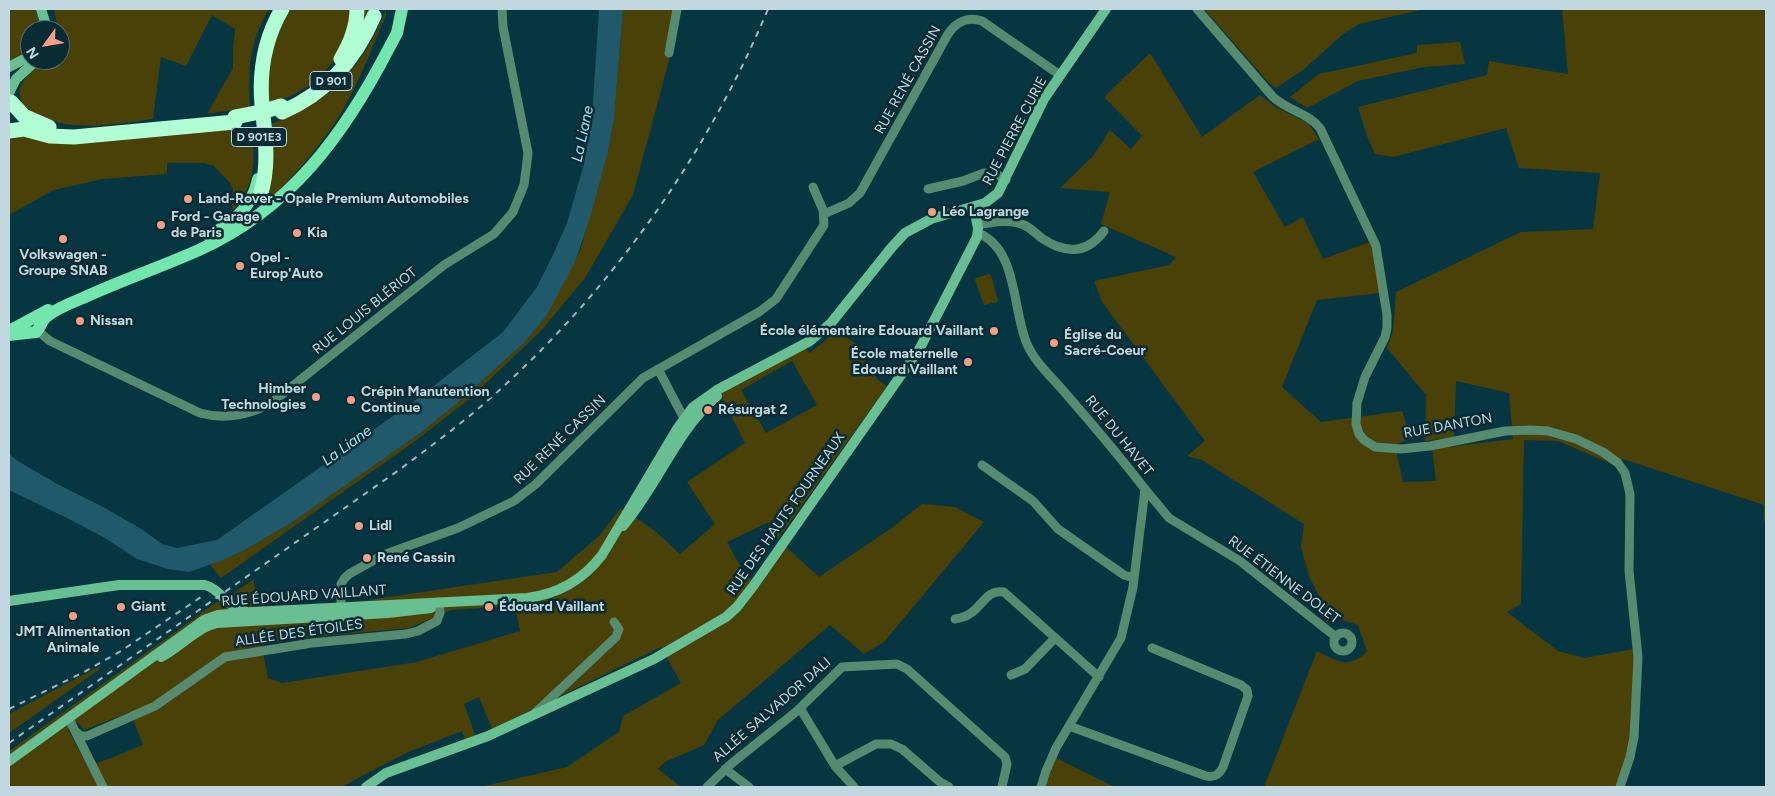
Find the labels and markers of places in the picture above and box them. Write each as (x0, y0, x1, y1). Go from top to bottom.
place label: Land-Rover - Opale Premium Automobiles (198, 191, 469, 207)
marker: Land-Rover - Opale Premium Automobiles (182, 193, 194, 205)
place label: Léo Lagrange (942, 204, 1029, 220)
marker: Léo Lagrange (926, 206, 938, 218)
place label: Ford - Garage de Paris (171, 209, 260, 242)
marker: Ford - Garage de Paris (155, 219, 167, 231)
place label: Kia (307, 225, 327, 241)
marker: Kia (291, 227, 303, 239)
marker: Volkswagen - Groupe SNAB (57, 233, 69, 245)
place label: Volkswagen - Groupe SNAB (18, 247, 108, 280)
place label: Opel - Europ'Auto (250, 250, 323, 282)
marker: Opel - Europ'Auto (234, 260, 246, 272)
place label: Nissan (90, 313, 133, 329)
marker: Nissan (74, 315, 86, 327)
place label: École élémentaire Edouard Vaillant (760, 323, 984, 339)
marker: École élémentaire Edouard Vaillant (988, 325, 1000, 337)
place label: Église du Sacré-Coeur (1064, 327, 1146, 360)
marker: Église du Sacré-Coeur (1048, 337, 1060, 349)
place label: École maternelle Edouard Vaillant (851, 346, 958, 378)
marker: École maternelle Edouard Vaillant (962, 356, 974, 368)
place label: Himber Technologies (221, 381, 306, 414)
place label: Crépin Manutention Continue (361, 384, 490, 417)
marker: Himber Technologies (310, 391, 322, 403)
marker: Crépin Manutention Continue (345, 394, 357, 406)
place label: Résurgat 2 (718, 402, 788, 418)
marker: Résurgat 2 (702, 404, 714, 416)
place label: Lidl (369, 518, 392, 534)
marker: Lidl (353, 520, 365, 532)
place label: René Cassin (377, 550, 455, 566)
marker: René Cassin (361, 552, 373, 564)
place label: Giant (131, 599, 166, 615)
place label: Édouard Vaillant (499, 599, 605, 615)
marker: Giant (115, 601, 127, 613)
marker: Édouard Vaillant (483, 601, 495, 613)
marker: JMT Alimentation Animale (67, 610, 79, 622)
place label: JMT Alimentation Animale (16, 624, 130, 656)

